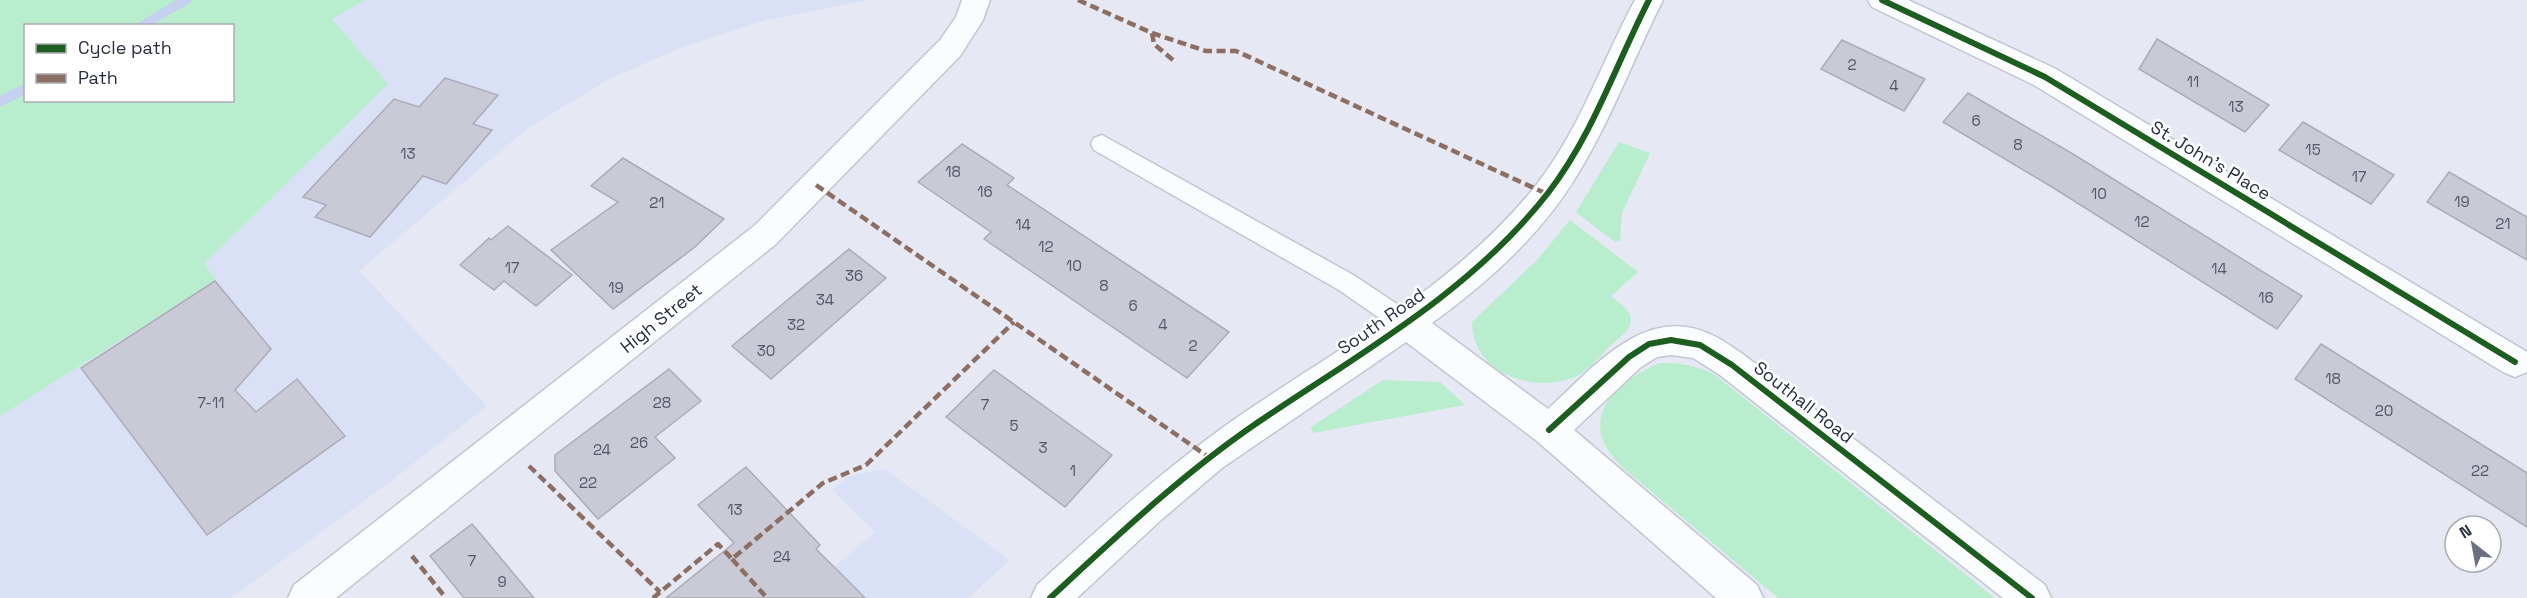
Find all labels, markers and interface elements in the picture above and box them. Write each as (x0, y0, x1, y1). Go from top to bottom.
legend (24, 24, 234, 102)
text: Cycle path (78, 36, 172, 59)
house number: 2 (1847, 55, 1857, 74)
text: Path (78, 66, 118, 89)
house number: 11 (2187, 72, 2199, 91)
house number: 4 (1889, 76, 1899, 95)
house number: 13 (2228, 97, 2244, 116)
house number: 6 (1971, 111, 1981, 130)
street label: St. John's Place (2147, 115, 2275, 205)
house number: 8 (2013, 135, 2023, 154)
house number: 15 (2305, 140, 2321, 159)
house number: 13 (400, 144, 416, 163)
house number: 18 (945, 162, 961, 181)
house number: 17 (2352, 167, 2366, 186)
house number: 16 (977, 182, 993, 201)
house number: 10 (2091, 184, 2107, 203)
house number: 19 (2454, 192, 2470, 211)
house number: 21 (649, 193, 665, 212)
house number: 12 (2134, 212, 2150, 231)
house number: 21 (2495, 214, 2511, 233)
house number: 14 (1015, 215, 1031, 234)
house number: 12 (1038, 237, 1054, 256)
house number: 10 (1066, 256, 1082, 275)
house number: 17 (505, 258, 519, 277)
house number: 14 (2211, 259, 2227, 278)
house number: 36 (845, 266, 863, 285)
house number: 8 (1099, 276, 1109, 295)
house number: 19 (608, 278, 624, 297)
street label: High Street (616, 278, 706, 358)
street label: South Road (1333, 283, 1429, 359)
house number: 16 (2258, 288, 2274, 307)
house number: 34 (816, 290, 834, 309)
house number: 6 (1128, 296, 1138, 315)
house number: 32 (787, 315, 805, 334)
house number: 4 (1158, 315, 1168, 334)
house number: 2 (1188, 336, 1198, 355)
house number: 30 (757, 341, 775, 360)
street label: Southall Road (1749, 356, 1859, 448)
house number: 18 (2325, 369, 2341, 388)
house number: 7-11 (198, 393, 224, 412)
house number: 28 (653, 393, 671, 412)
house number: 7 (981, 395, 989, 414)
house number: 20 (2375, 401, 2393, 420)
house number: 5 (1010, 416, 1019, 435)
house number: 26 (630, 433, 648, 452)
house number: 3 (1038, 438, 1048, 457)
house number: 24 (593, 440, 611, 459)
house number: 1 (1070, 461, 1076, 480)
house number: 22 (2471, 461, 2489, 480)
house number: 22 (579, 473, 597, 492)
house number: 13 (727, 500, 743, 519)
north arrow (2443, 514, 2503, 574)
text: N (2456, 520, 2476, 543)
house number: 24 (773, 547, 791, 566)
house number: 7 (468, 551, 476, 570)
house number: 9 (497, 572, 507, 591)

